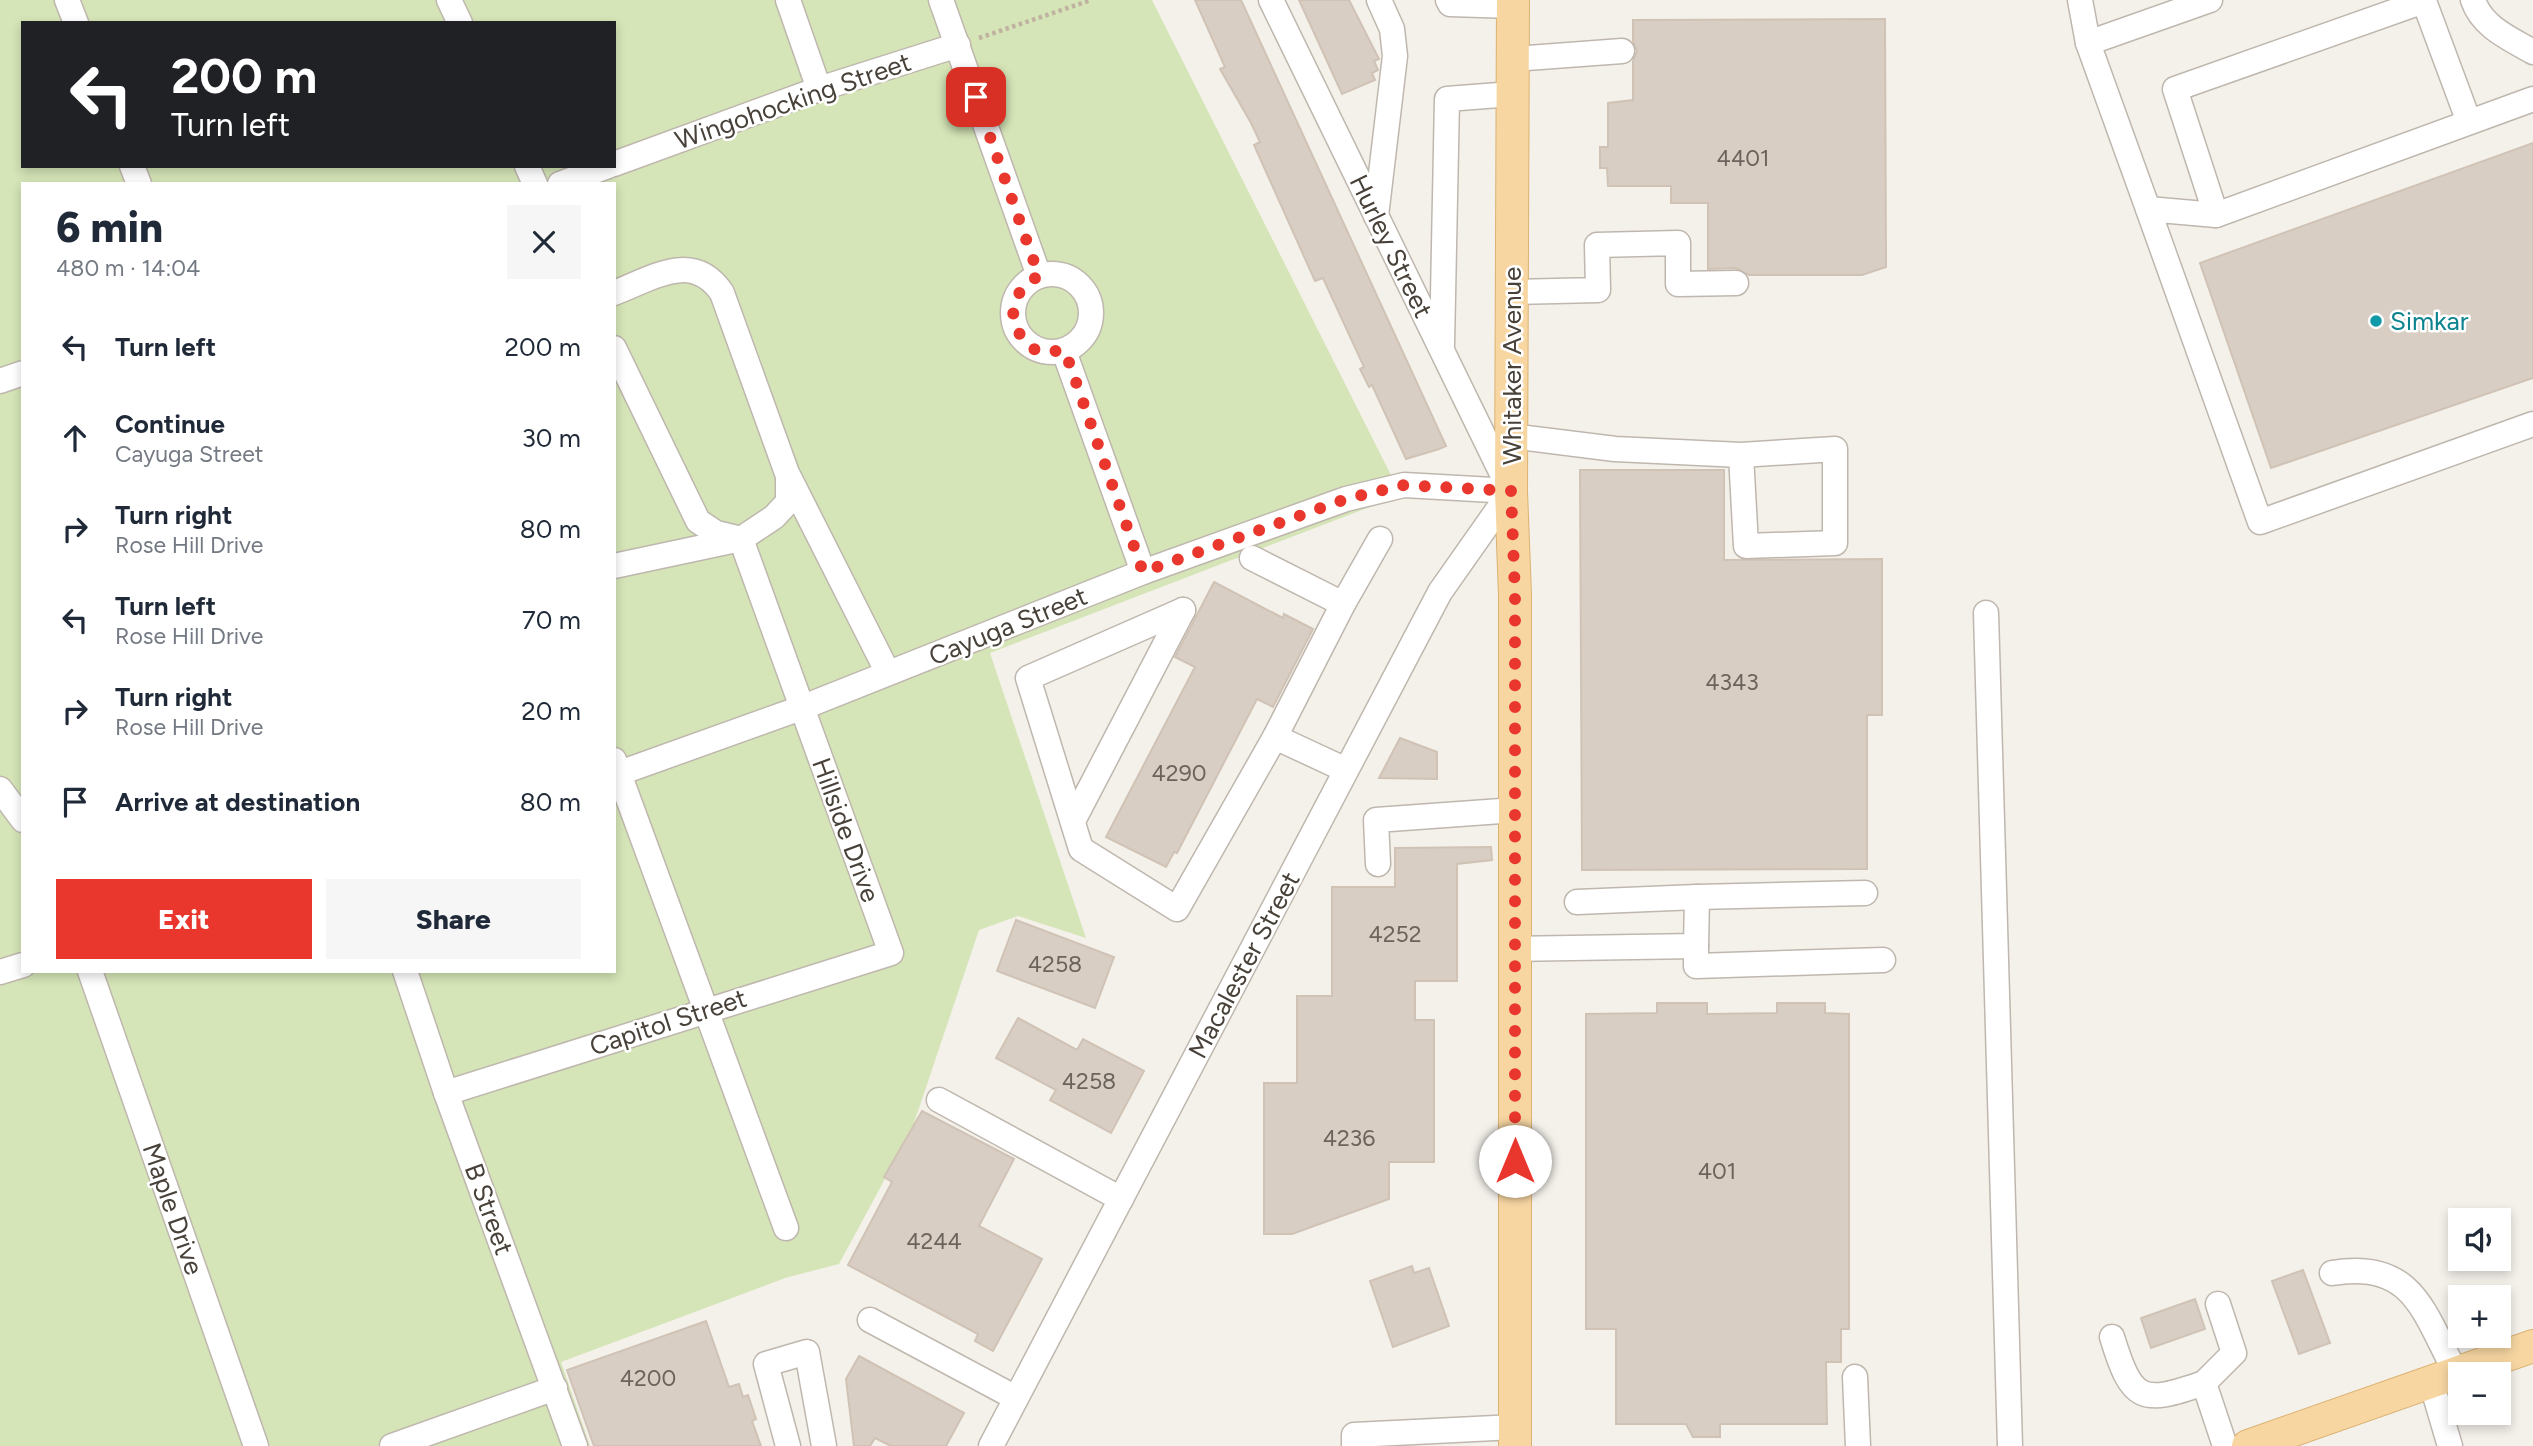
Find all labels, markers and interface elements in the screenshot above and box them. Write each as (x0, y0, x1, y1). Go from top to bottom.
text: 200 m (171, 46, 317, 105)
street label: Wingohocking Street (671, 46, 915, 156)
icon: left (56, 49, 147, 140)
pin (946, 67, 1006, 127)
icon: arrive (957, 78, 995, 116)
text: Turn left (171, 106, 290, 144)
house number: 4401 (1717, 144, 1769, 172)
street label: Hurley Street (1343, 169, 1439, 323)
text: 6 min (56, 202, 163, 253)
button: close (507, 205, 581, 279)
text: 480 m · 14:04 (56, 254, 200, 282)
street label: Whitaker Avenue (1496, 267, 1528, 465)
place label: Simkar (2390, 305, 2469, 337)
marker: Simkar (2368, 313, 2384, 329)
icon: left (56, 328, 94, 366)
text: Turn left (115, 331, 216, 363)
text: 200 m (505, 331, 581, 363)
text: Continue (115, 408, 225, 440)
icon: ahead (56, 419, 94, 457)
text: 30 m (522, 422, 581, 454)
text: Cayuga Street (115, 440, 263, 468)
text: Turn right (115, 499, 232, 531)
icon: right (56, 510, 94, 548)
text: 80 m (520, 513, 581, 545)
text: Rose Hill Drive (115, 531, 263, 559)
street label: Cayuga Street (924, 580, 1092, 672)
text: Turn left (115, 590, 216, 622)
icon: left (56, 601, 94, 639)
text: 70 m (522, 604, 581, 636)
text: Rose Hill Drive (115, 622, 263, 650)
house number: 4343 (1705, 668, 1759, 696)
text: Turn right (115, 681, 232, 713)
icon: right (56, 692, 94, 730)
text: 20 m (521, 695, 581, 727)
text: Rose Hill Drive (115, 713, 263, 741)
street label: Hillside Drive (805, 754, 887, 906)
house number: 4290 (1152, 759, 1206, 787)
icon: arrive (56, 783, 94, 821)
text: Arrive at destination (115, 786, 360, 818)
text: 80 m (520, 786, 581, 818)
street label: Macalester Street (1181, 866, 1307, 1064)
button: Exit (56, 879, 312, 959)
button: Share (326, 879, 581, 959)
house number: 4252 (1368, 920, 1422, 948)
house number: 4258 (1028, 950, 1082, 978)
street label: Capitol Street (585, 982, 751, 1062)
house number: 4258 (1062, 1067, 1116, 1095)
house number: 4236 (1323, 1124, 1375, 1152)
position arrow (1478, 1124, 1552, 1198)
street label: Maple Drive (136, 1139, 210, 1279)
house number: 401 (1698, 1157, 1736, 1185)
street label: B Street (458, 1159, 520, 1259)
map controls (2448, 1208, 2511, 1425)
button: sound (2448, 1208, 2511, 1271)
house number: 4244 (906, 1227, 962, 1255)
button: + (2448, 1285, 2511, 1348)
button: − (2448, 1362, 2511, 1425)
house number: 4200 (620, 1364, 676, 1392)

